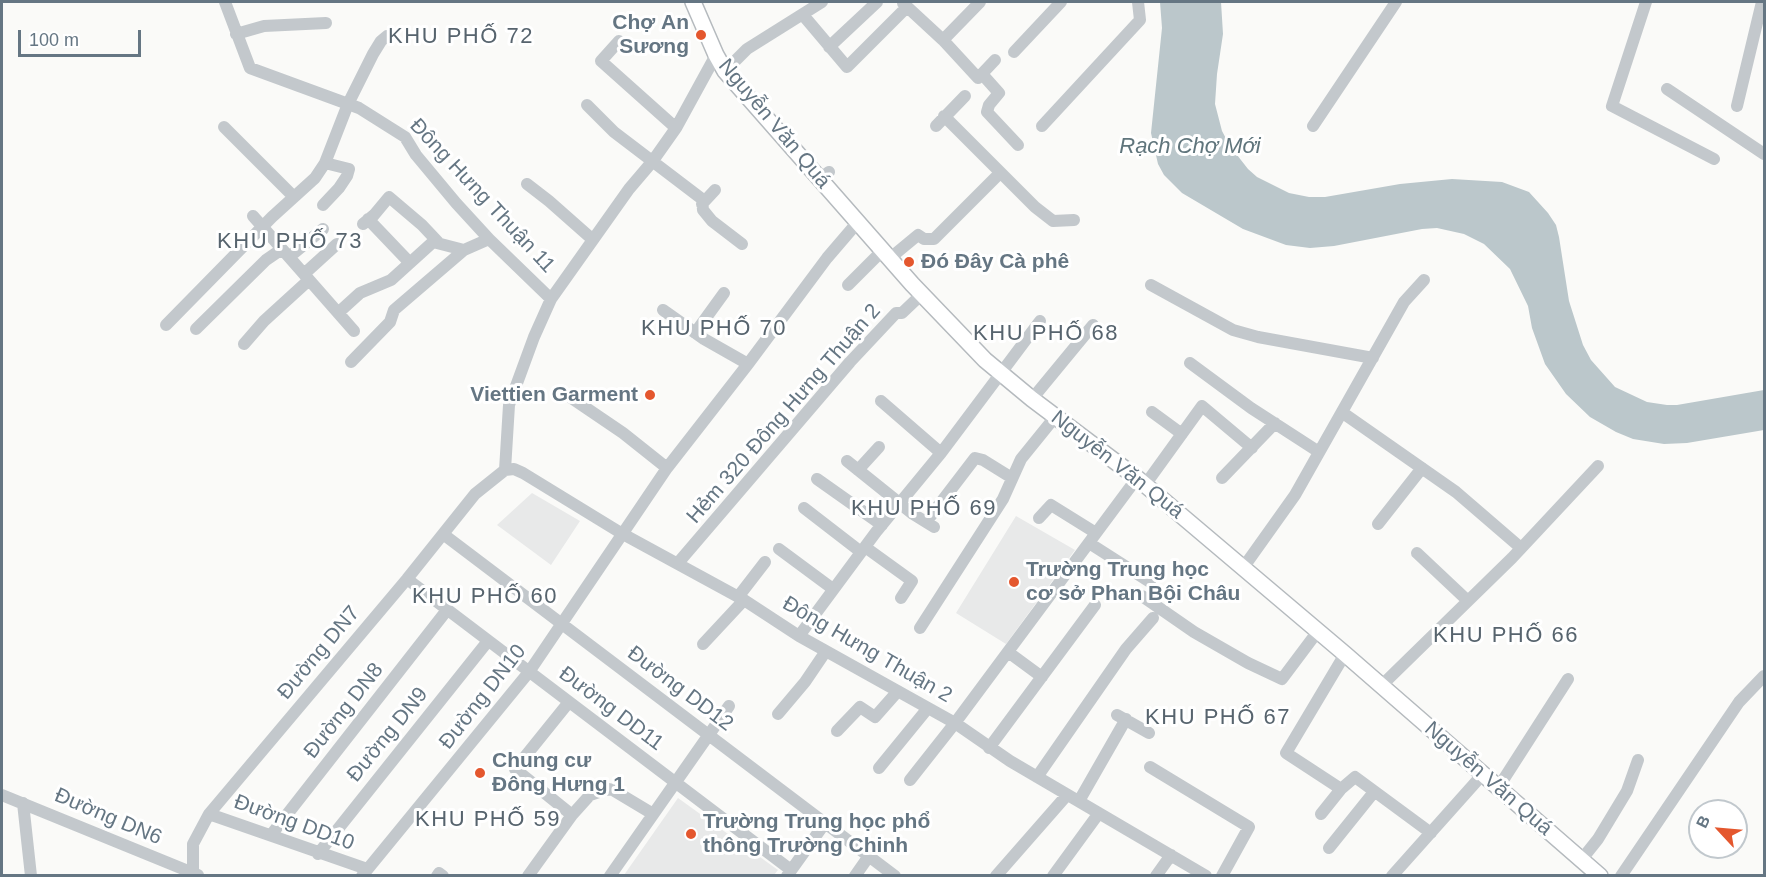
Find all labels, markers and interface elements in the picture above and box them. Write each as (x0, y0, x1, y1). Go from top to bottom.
place label: Chợ An Sương (612, 10, 689, 60)
scale bar (21, 18, 144, 56)
district label: KHU PHỐ 72 (388, 24, 534, 50)
marker: Chợ An Sương (694, 28, 708, 42)
text: 100 m (29, 30, 79, 50)
street label: Nguyễn Văn Quá (713, 54, 835, 194)
street label: Đông Hưng Thuận 11 (404, 114, 560, 278)
water label: Rạch Chợ Mới (1119, 134, 1261, 160)
district label: KHU PHỐ 73 (217, 229, 363, 255)
place label: Đó Đây Cà phê (921, 249, 1069, 275)
marker: Đó Đây Cà phê (902, 255, 916, 269)
street label: Hẻm 320 Đông Hưng Thuận 2 (682, 299, 886, 529)
district label: KHU PHỐ 70 (641, 316, 787, 342)
district label: KHU PHỐ 68 (973, 321, 1119, 347)
place label: Viettien Garment (470, 382, 638, 408)
marker: Viettien Garment (643, 388, 657, 402)
street label: Nguyễn Văn Quá (1046, 405, 1188, 525)
district label: KHU PHỐ 69 (851, 496, 997, 522)
place label: Trường Trung học cơ sở Phan Bội Châu (1026, 557, 1240, 607)
marker: Trường Trung học cơ sở Phan Bội Châu (1007, 575, 1021, 589)
district label: KHU PHỐ 60 (412, 584, 558, 610)
street label: Đông Hưng Thuận 2 (778, 591, 956, 709)
street label: Đường DN7 (273, 601, 365, 705)
district label: KHU PHỐ 66 (1433, 623, 1579, 649)
street label: Đường DN10 (434, 640, 532, 754)
street label: Đường DD12 (622, 641, 738, 737)
street label: Đường DN8 (299, 658, 389, 764)
street label: Đường DD11 (554, 662, 668, 756)
street label: Đường DN9 (342, 683, 434, 787)
district label: KHU PHỐ 67 (1145, 705, 1291, 731)
street label: Nguyễn Văn Quá (1419, 717, 1557, 841)
place label: Chung cư Đông Hưng 1 (492, 748, 625, 798)
marker: Chung cư Đông Hưng 1 (473, 766, 487, 780)
street label: Đường DN6 (51, 783, 165, 851)
street label: Đường DD10 (231, 790, 357, 856)
north arrow (1688, 799, 1748, 859)
district label: KHU PHỐ 59 (415, 807, 561, 833)
place label: Trường Trung học phổ thông Trường Chinh (703, 809, 930, 859)
text: B (1693, 813, 1713, 831)
marker: Trường Trung học phổ thông Trường Chinh (684, 827, 698, 841)

